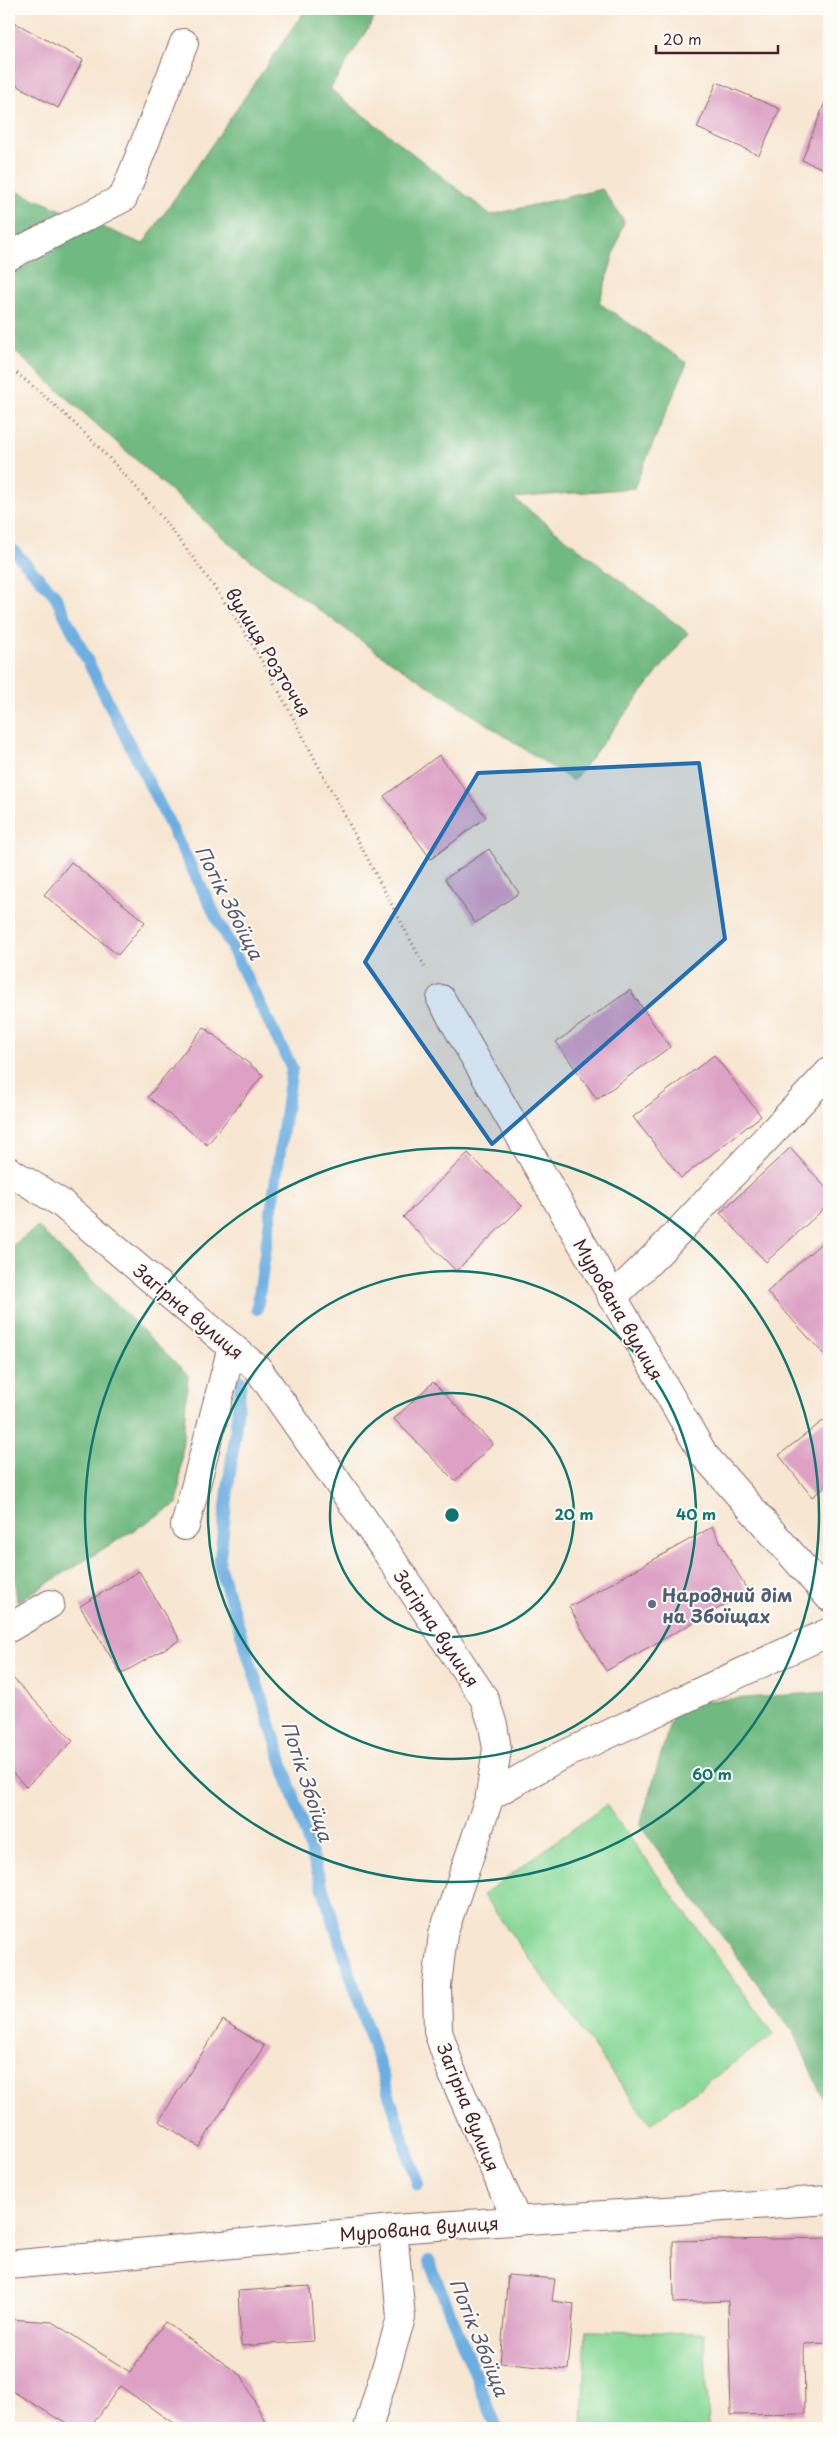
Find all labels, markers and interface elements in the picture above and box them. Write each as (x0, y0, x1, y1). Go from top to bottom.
scale bar (656, 22, 778, 54)
text: 20 m (663, 27, 702, 50)
street label: вулиця Розточчя (220, 582, 318, 722)
water label: Потік Збоїща (189, 840, 271, 965)
street label: Мурована вулиця (567, 1233, 671, 1385)
street label: Загірна вулиця (128, 1257, 250, 1365)
text: 20 m (555, 1502, 593, 1525)
text: 40 m (676, 1502, 716, 1525)
centre of rings (443, 1506, 461, 1524)
street label: Загірна вулиця (388, 1564, 486, 1692)
place label: Народний дім на Збоїщах (662, 1581, 792, 1629)
marker: Народний дім на Збоїщах (646, 1598, 658, 1610)
water label: Потік Збоїща (275, 1717, 341, 1846)
text: 60 m (692, 1762, 732, 1785)
street label: Загірна вулиця (431, 2039, 507, 2175)
street label: Мурована вулиця (338, 2209, 500, 2247)
water label: Потік Збоїща (444, 2274, 517, 2401)

